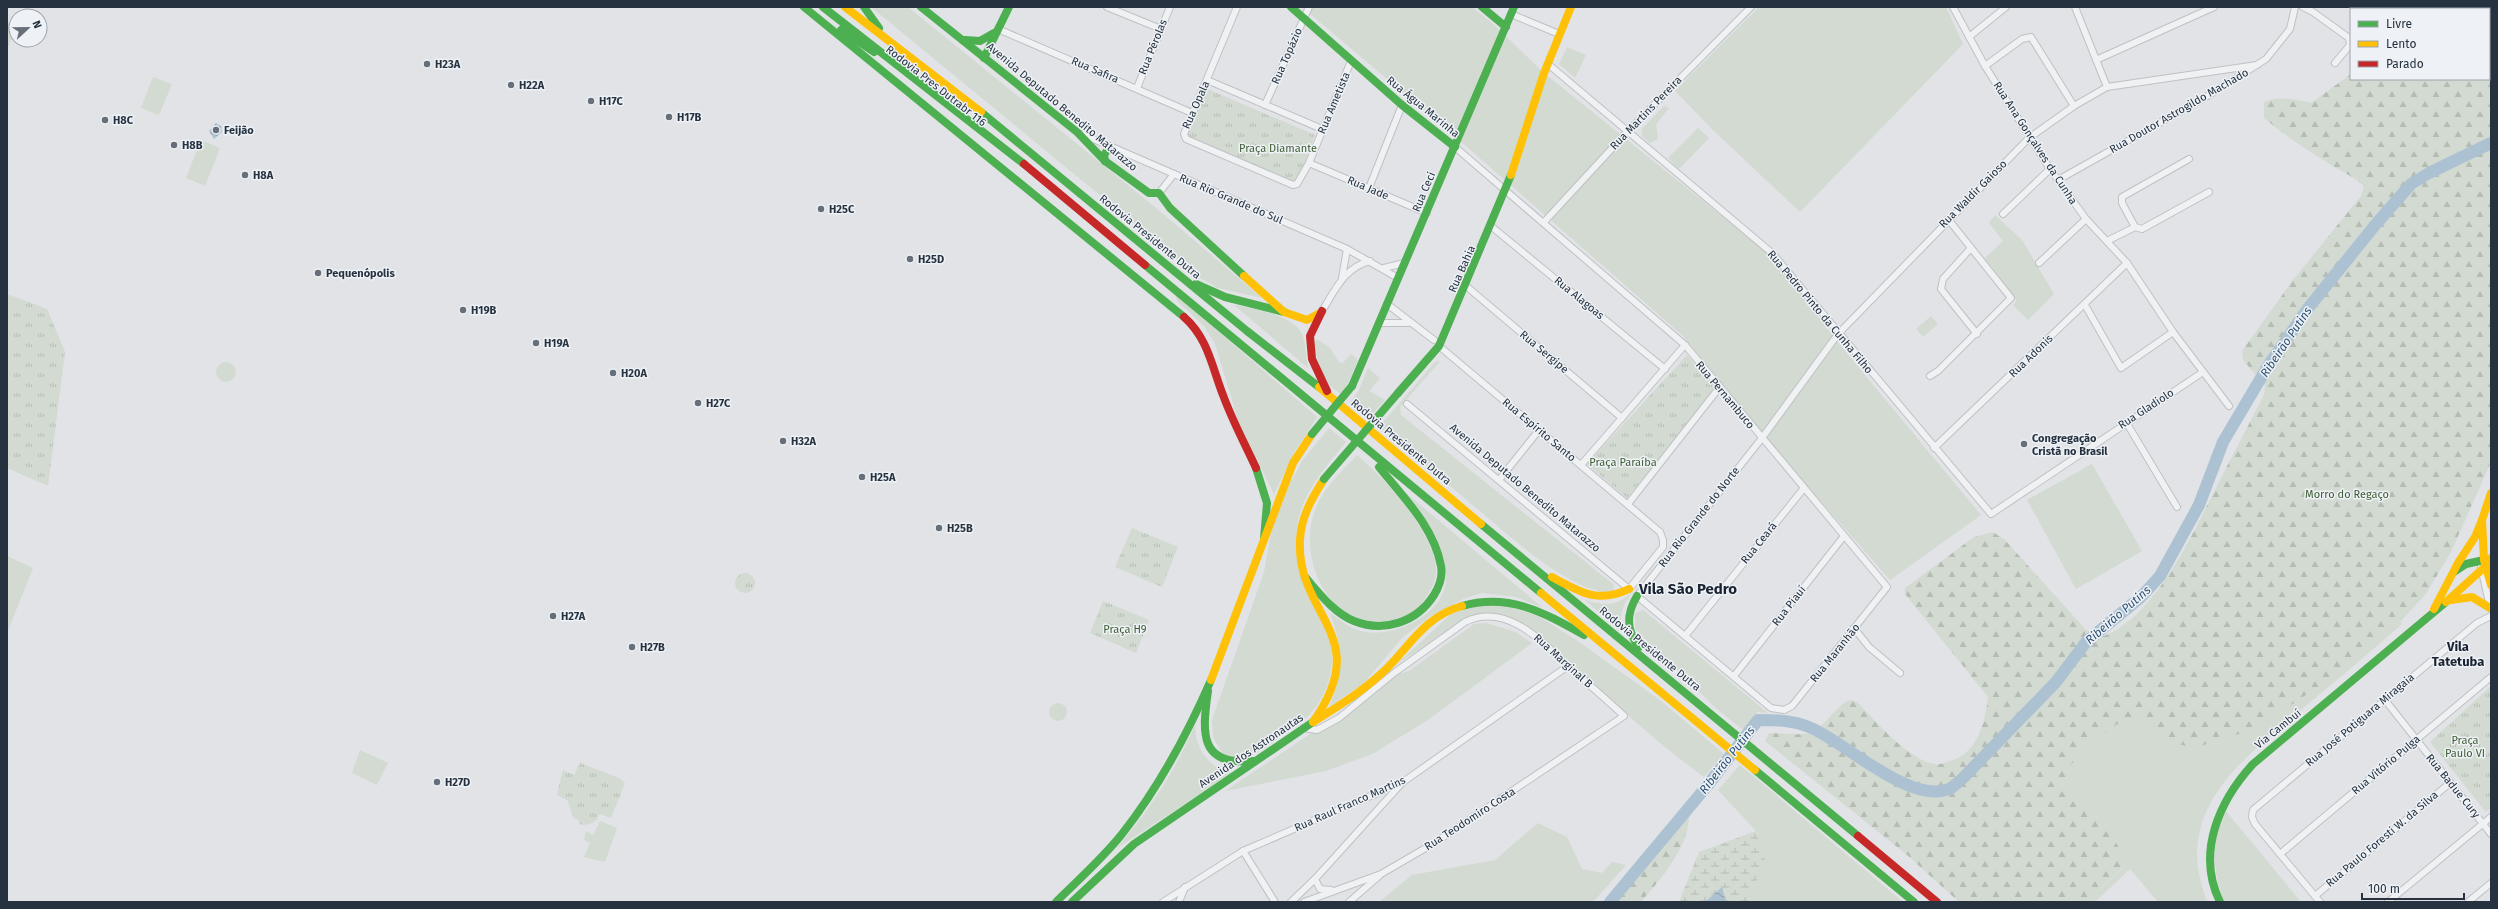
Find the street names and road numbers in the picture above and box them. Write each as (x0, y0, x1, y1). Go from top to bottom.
street label: Rua Pérolas (1136, 17, 1170, 77)
street label: Rua Topázio (1269, 26, 1305, 86)
street label: Avenida Deputado Benedito Matarazzo (984, 40, 1140, 174)
street label: Rodovia Pres Dutrabr 116 (883, 43, 989, 129)
street label: Rua Safira (1069, 54, 1121, 86)
street label: Rua Doutor Astrogildo Machado (2107, 66, 2251, 156)
street label: Rua Ametista (1315, 70, 1353, 136)
street label: Rua Água Marinha (1384, 73, 1463, 140)
street label: Rua Martins Pereira (1608, 74, 1684, 152)
street label: Rua Opala (1180, 79, 1212, 131)
street label: Rua Ana Gonçalves da Cunha (1990, 79, 2080, 207)
street label: Rua Waldir Gaioso (1936, 157, 2010, 231)
street label: Rua Ceci (1410, 170, 1438, 214)
street label: Rua Rio Grande do Sul (1177, 171, 1285, 227)
street label: Rua Jade (1345, 173, 1391, 203)
street label: Rodovia Presidente Dutra (1097, 192, 1203, 282)
street label: Rua Bahia (1446, 243, 1478, 295)
street label: Rua Pedro Pinto da Cunha Filho (1765, 248, 1875, 376)
street label: Rua Alagoas (1552, 274, 1606, 322)
street label: Rua Sergipe (1517, 328, 1571, 376)
street label: Rua Adonis (2006, 332, 2056, 380)
street label: Rua Pernambuco (1693, 358, 1757, 432)
street label: Rua Gladiolo (2116, 386, 2176, 432)
street label: Rodovia Presidente Dutra (1348, 396, 1454, 488)
street label: Rua Espírito Santo (1500, 396, 1578, 464)
street label: Avenida Deputado Benedito Matarazzo (1447, 421, 1603, 555)
street label: Rua Rio Grande do Norte (1656, 464, 1742, 570)
street label: Rua Ceará (1738, 520, 1780, 566)
street label: Rua Piauí (1769, 584, 1809, 628)
street label: Rodovia Presidente Dutra (1597, 604, 1703, 694)
street label: Rua Maranhão (1807, 621, 1863, 685)
street label: Rua Marginal B (1531, 631, 1595, 691)
street label: Rua José Potiguara Miragaia (2303, 671, 2417, 769)
street label: Via Cambuí (2252, 706, 2304, 752)
street label: Avenida dos Astronautas (1196, 711, 1306, 791)
street label: Rua Vitório Pulga (2349, 733, 2423, 797)
street label: Rua Badue Cury (2423, 751, 2483, 821)
street label: Rua Raul Franco Martins (1292, 774, 1408, 834)
street label: Rua Teodomiro Costa (1422, 785, 1518, 853)
street label: Rua Paulo Foresti W. da Silva (2323, 788, 2441, 890)

